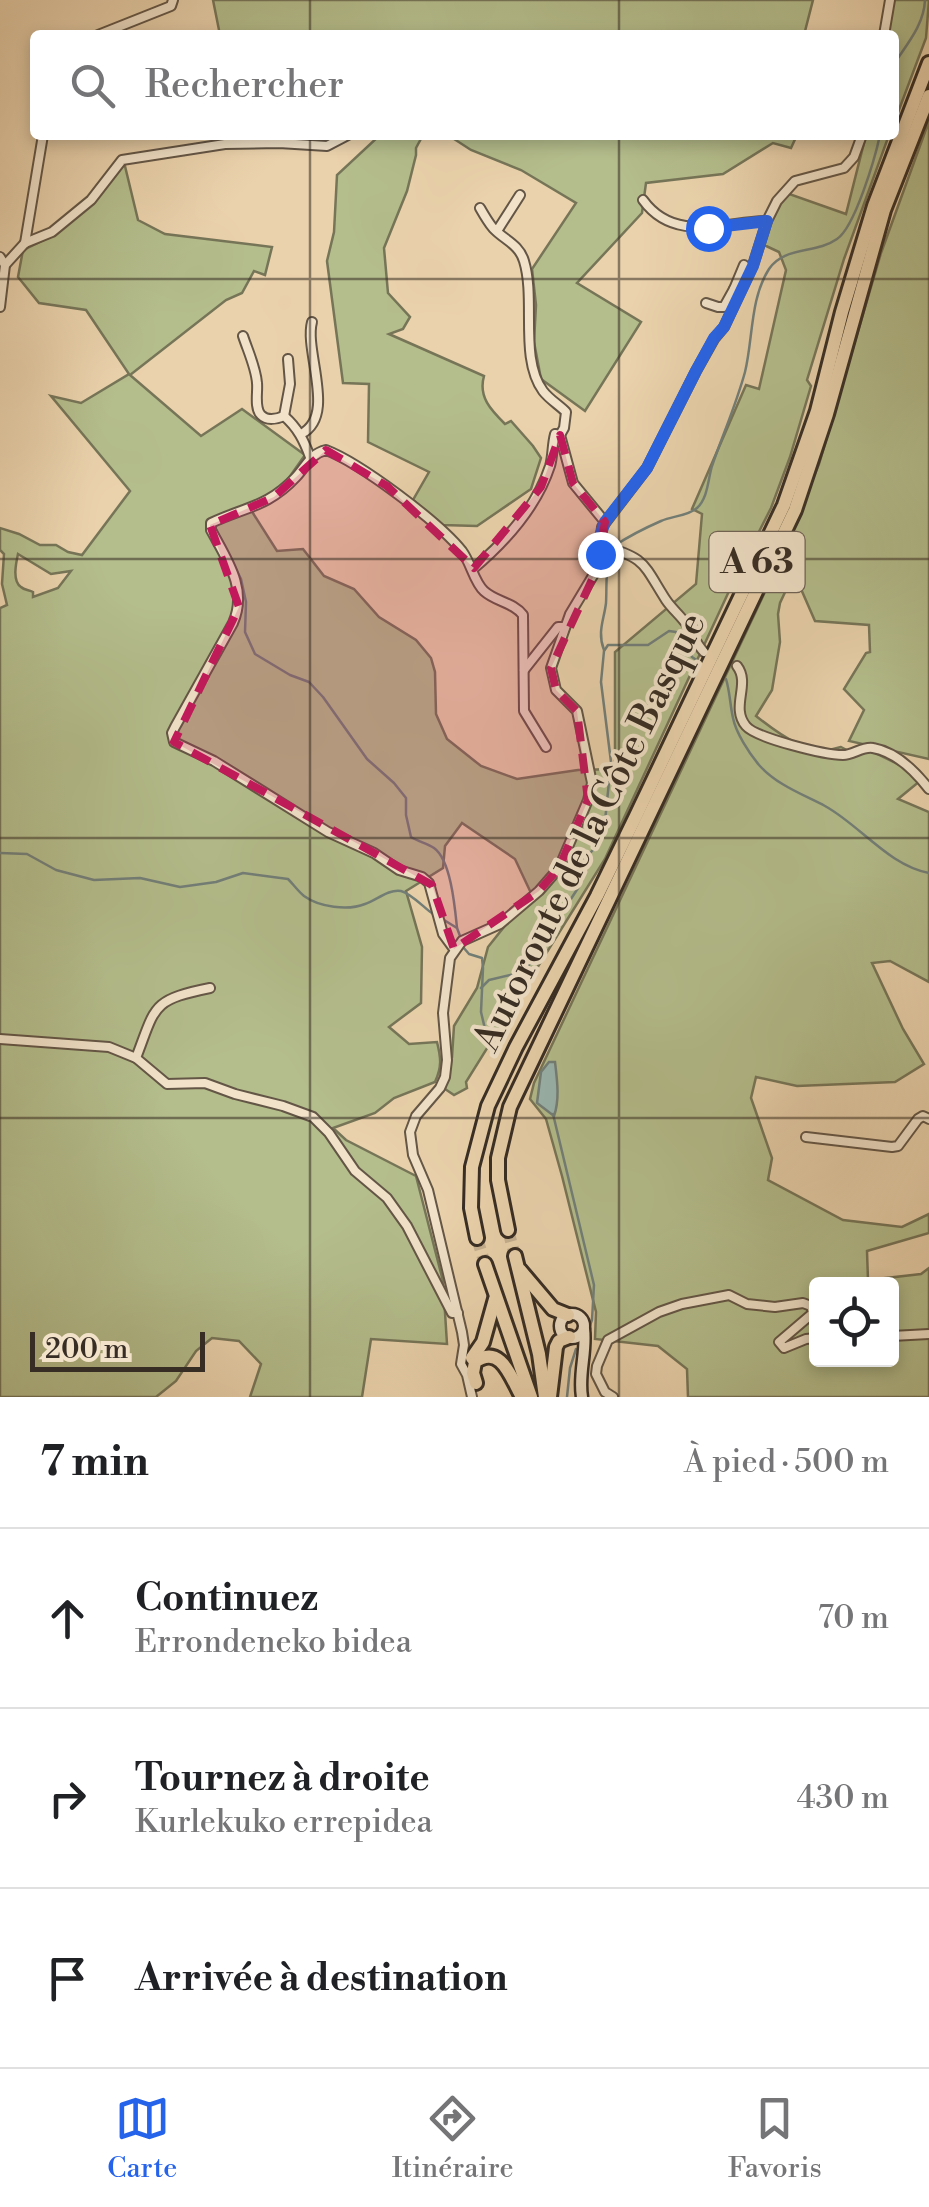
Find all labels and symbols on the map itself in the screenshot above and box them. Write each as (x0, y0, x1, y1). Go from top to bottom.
route start (686, 206, 732, 252)
route end (578, 532, 624, 578)
road number: A 63 (710, 532, 804, 592)
street label: Autoroute de la Côte Basque (463, 605, 717, 1060)
scale bar (30, 1327, 205, 1372)

